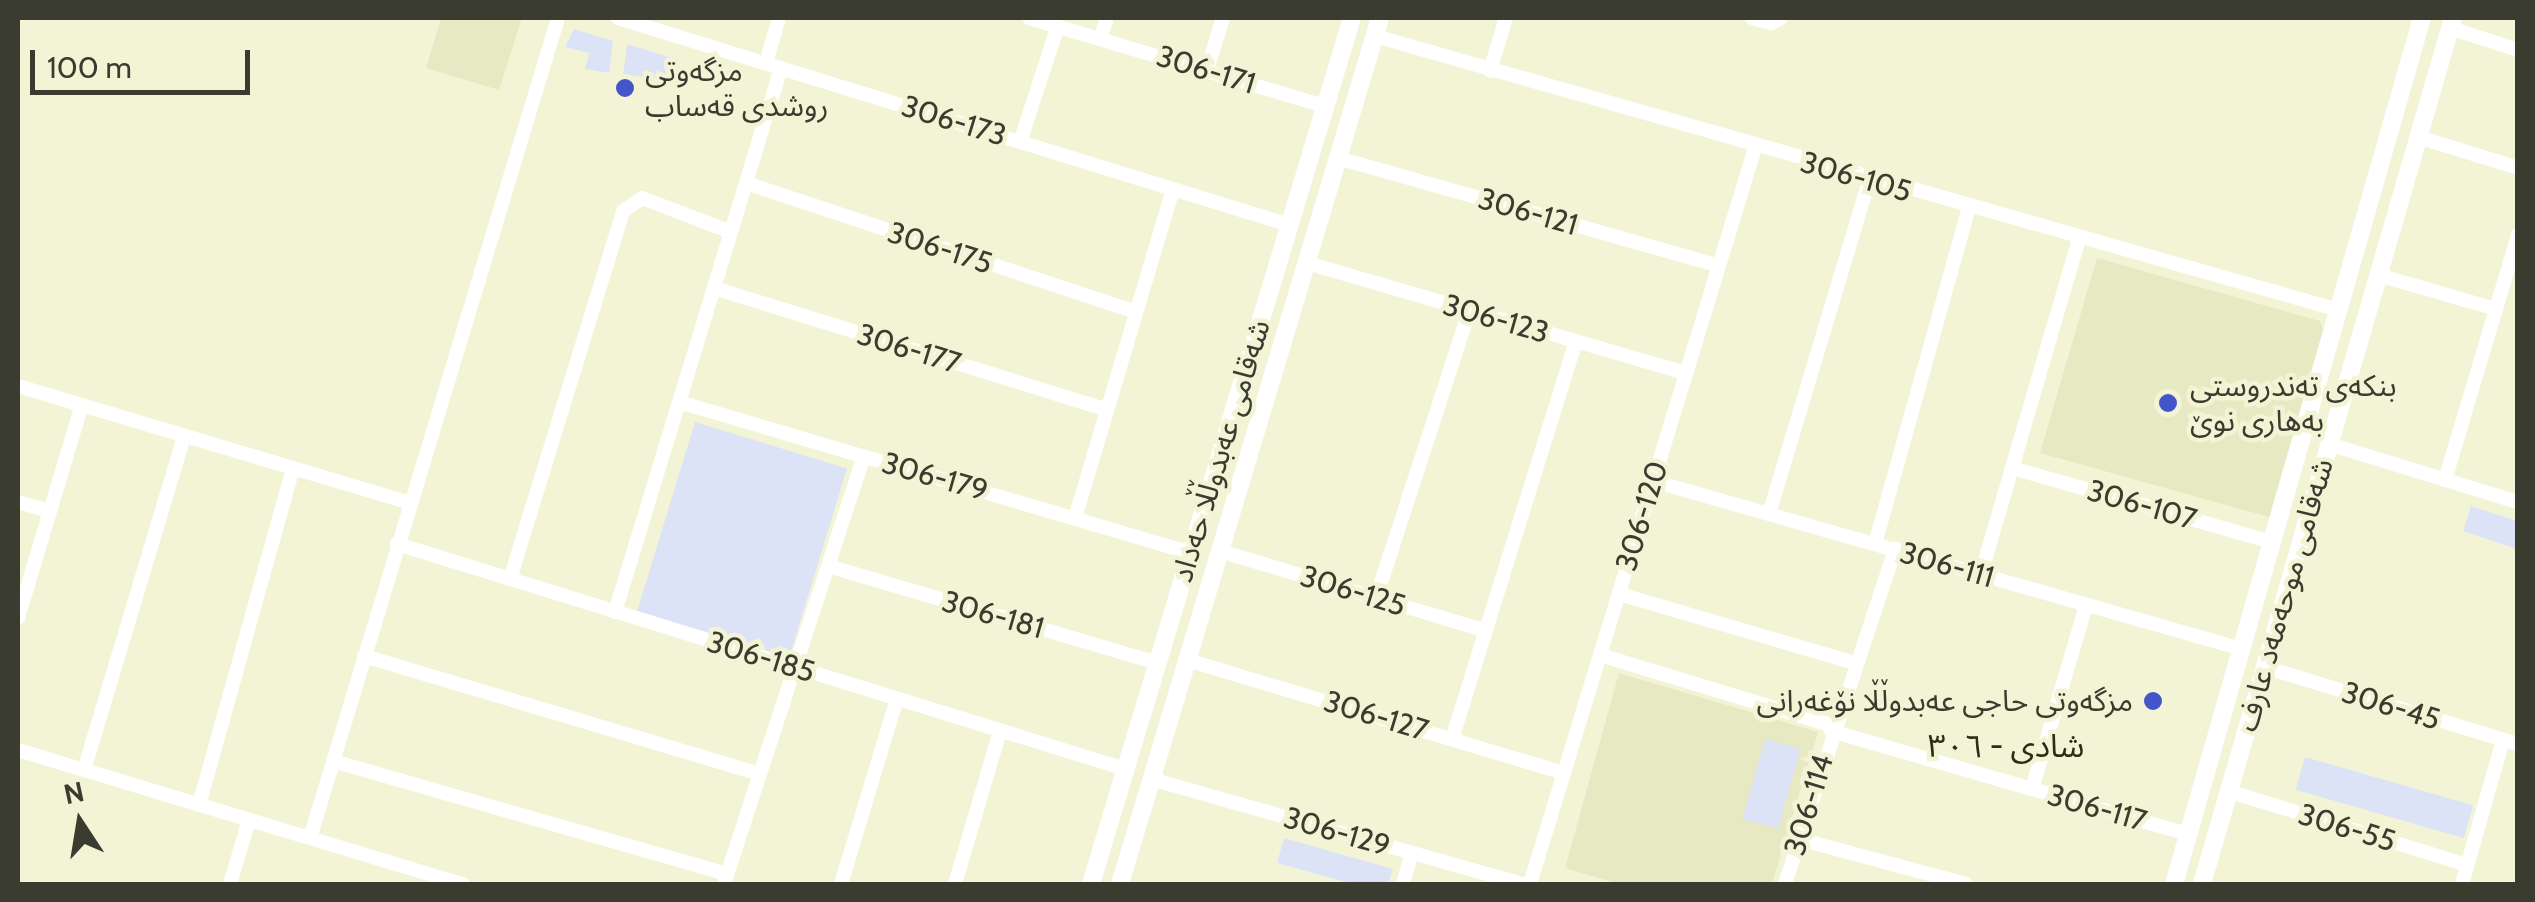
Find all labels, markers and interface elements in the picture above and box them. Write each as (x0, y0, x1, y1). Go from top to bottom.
scale bar (35, 30, 255, 92)
street label: 306-171 (1152, 38, 1260, 102)
text: 100 m (47, 49, 132, 86)
place label: مزگەوتی روشدی قەساب (645, 53, 828, 124)
marker: مزگەوتی روشدی قەساب (614, 77, 636, 99)
street label: 306-173 (897, 88, 1011, 154)
street label: 306-105 (1797, 144, 1915, 210)
street label: 306-121 (1474, 181, 1582, 243)
street label: 306-175 (883, 214, 997, 282)
street label: 306-123 (1439, 287, 1553, 351)
street label: شەقامی عەبدوڵڵا حەداد (1164, 315, 1278, 587)
street label: 306-177 (853, 316, 965, 382)
place label: بنکەی تەندروستی بەهاری نوێ (2190, 368, 2397, 438)
marker: بنکەی تەندروستی بەهاری نوێ (2155, 390, 2181, 416)
street label: 306-179 (878, 445, 992, 509)
street label: شەقامی موحەمەد عارف (2229, 455, 2341, 735)
street label: 306-120 (1608, 457, 1676, 575)
street label: 306-107 (2083, 472, 2201, 538)
street label: 306-111 (1896, 534, 1998, 596)
street label: 306-125 (1296, 558, 1410, 624)
street label: 306-181 (938, 583, 1048, 647)
street label: 306-185 (703, 624, 819, 690)
street label: 306-45 (2338, 674, 2444, 738)
street label: 306-127 (1320, 683, 1432, 749)
place label: مزگەوتی حاجی عەبدوڵڵا نۆغەرانی (1756, 683, 2133, 719)
marker: مزگەوتی حاجی عەبدوڵڵا نۆغەرانی (2142, 690, 2164, 712)
district label: شادی - ٣٠٦ (1928, 727, 2084, 765)
street label: 306-114 (1777, 750, 1841, 860)
north arrow (30, 772, 130, 872)
text: N (61, 774, 87, 811)
street label: 306-117 (2043, 777, 2151, 839)
street label: 306-55 (2294, 796, 2400, 860)
street label: 306-129 (1280, 800, 1394, 864)

